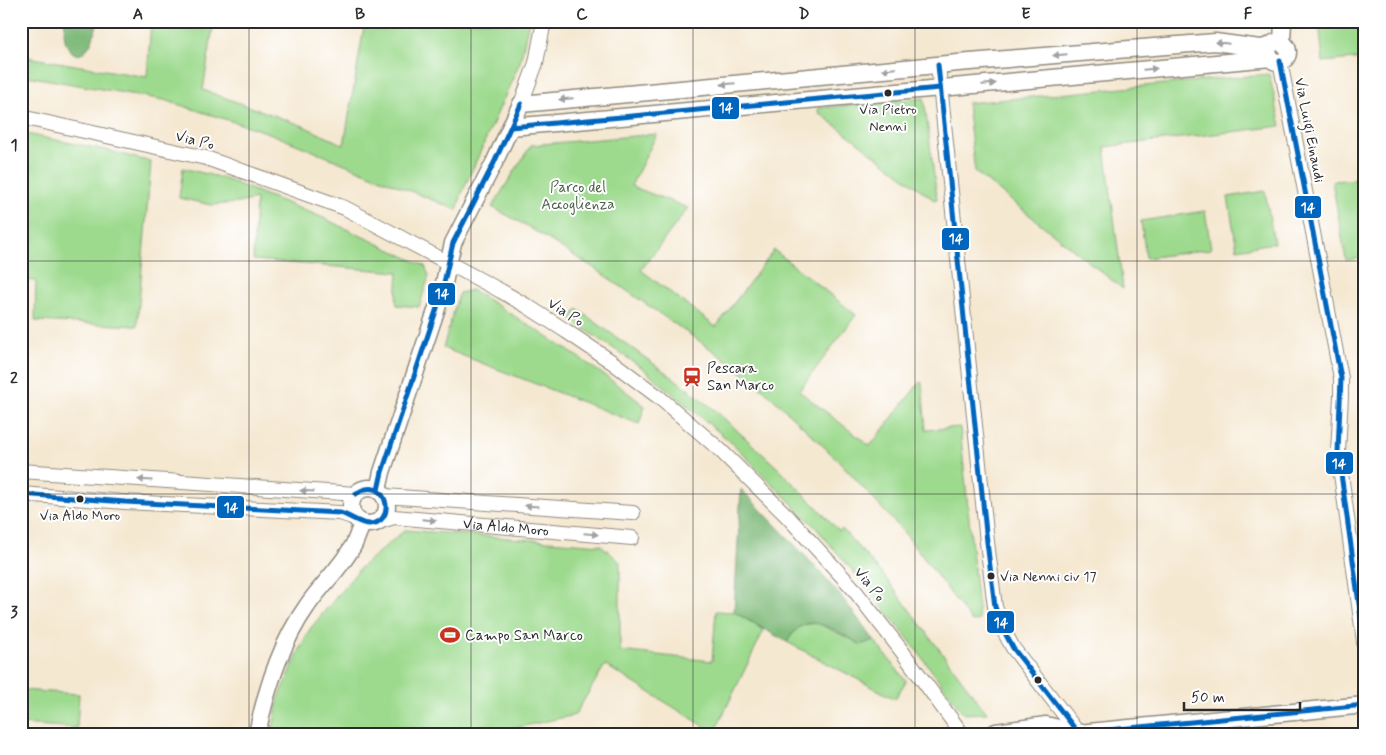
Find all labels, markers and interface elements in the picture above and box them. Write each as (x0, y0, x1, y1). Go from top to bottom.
text: A (133, 4, 143, 25)
text: B (355, 4, 365, 25)
text: C (576, 4, 588, 25)
text: D (798, 4, 810, 25)
text: E (1021, 4, 1031, 25)
text: F (1244, 4, 1253, 25)
one-way arrow (1214, 39, 1230, 47)
one-way arrow (1052, 51, 1068, 59)
one-way arrow (881, 65, 897, 73)
one-way arrow (1143, 65, 1159, 73)
street label: Via Luigi Einaudi (1288, 76, 1329, 185)
one-way arrow (981, 79, 997, 87)
one-way arrow (719, 80, 735, 88)
marker: Via Pietro Nenni (883, 88, 893, 98)
one-way arrow (558, 96, 574, 104)
line badge: 14 (711, 96, 740, 120)
text: 14 (719, 99, 734, 117)
place label: Via Pietro Nenni (859, 101, 917, 136)
street label: Via Po (173, 127, 216, 155)
text: 1 (10, 135, 18, 156)
park label: Parco del Accoglienza (541, 178, 615, 215)
line badge: 14 (1294, 195, 1322, 219)
text: 14 (1301, 199, 1316, 217)
line badge: 14 (941, 227, 970, 251)
text: 14 (949, 230, 964, 248)
line badge: 14 (427, 282, 456, 306)
text: 14 (435, 285, 450, 303)
street label: Via Po (544, 294, 588, 332)
place label: Pescara San Marco (707, 359, 774, 396)
station icon: Pescara San Marco (681, 366, 703, 388)
text: 2 (10, 368, 18, 389)
line badge: 14 (1325, 451, 1354, 475)
text: 14 (1332, 455, 1347, 473)
one-way arrow (137, 475, 153, 483)
one-way arrow (299, 486, 315, 494)
marker: Via Aldo Moro (75, 494, 85, 504)
line badge: 14 (216, 495, 245, 519)
text: 14 (224, 499, 239, 517)
one-way arrow (524, 502, 540, 510)
place label: Via Aldo Moro (40, 507, 120, 525)
street label: Via Aldo Moro (462, 514, 550, 542)
one-way arrow (421, 517, 437, 525)
one-way arrow (583, 530, 599, 538)
street label: Via Po (849, 563, 889, 606)
place label: Via Nenni civ 17 (1000, 568, 1097, 586)
marker: Via Nenni civ 17 (986, 571, 996, 581)
text: 3 (10, 602, 18, 623)
line badge: 14 (986, 610, 1015, 634)
text: 14 (994, 614, 1009, 632)
sports icon: Campo San Marco (439, 624, 461, 646)
place label: Campo San Marco (465, 626, 583, 646)
unlabelled marker (1033, 675, 1043, 685)
scale bar (1184, 680, 1300, 712)
text: 50 m (1191, 688, 1225, 708)

